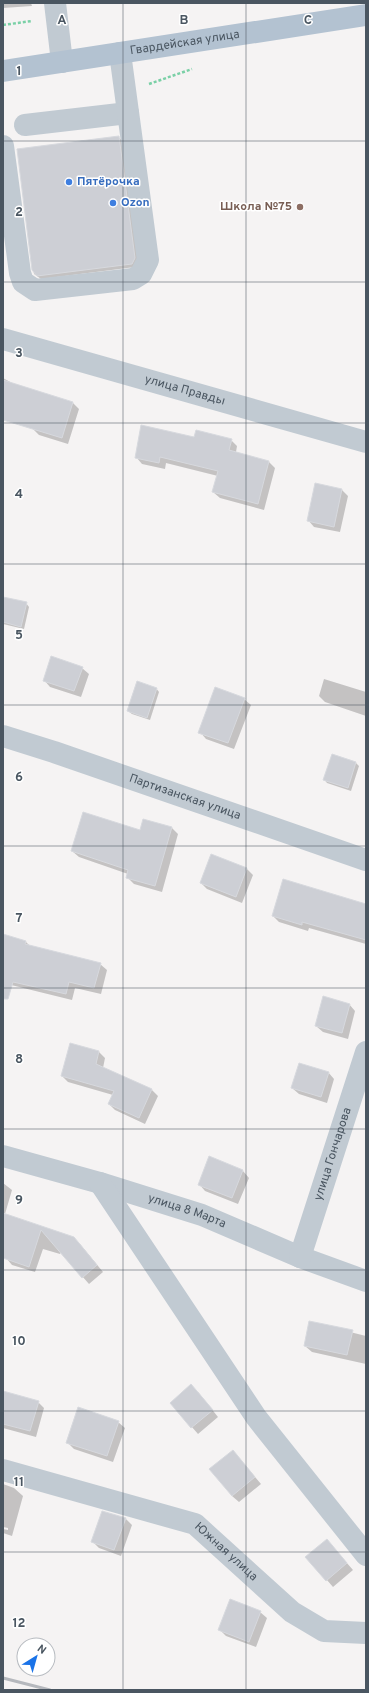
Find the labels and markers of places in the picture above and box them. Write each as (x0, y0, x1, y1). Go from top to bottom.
place label: Пятёрочка (77, 174, 140, 190)
marker: Пятёрочка (64, 177, 74, 187)
place label: Ozon (121, 195, 150, 211)
marker: Ozon (108, 198, 118, 208)
place label: Школа №75 (220, 199, 292, 215)
marker: Школа №75 (295, 202, 305, 212)

